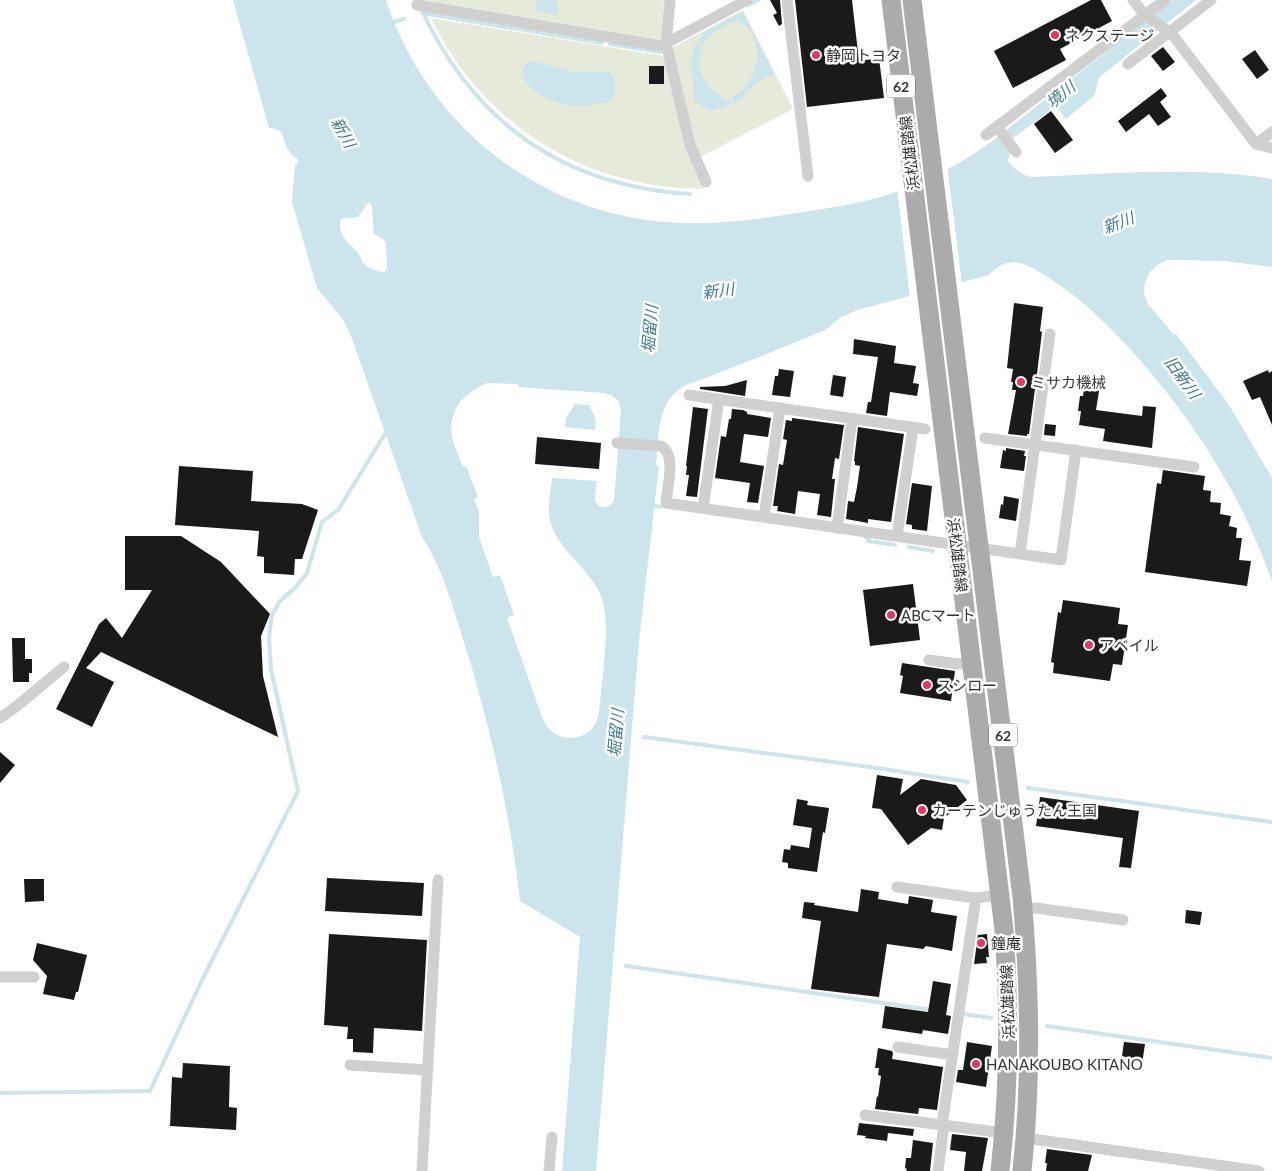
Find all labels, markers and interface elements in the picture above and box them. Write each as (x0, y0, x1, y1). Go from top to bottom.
place label: ネクステージ (1065, 26, 1154, 44)
marker: ネクステージ (1049, 29, 1061, 41)
place label: 静岡トヨタ (826, 46, 901, 64)
marker: 静岡トヨタ (810, 49, 822, 61)
road number: 62 (887, 74, 915, 98)
water label: 境川 (1042, 75, 1080, 112)
water label: 新川 (328, 113, 361, 152)
street label: 浜松雄踏線 (895, 115, 923, 191)
water label: 新川 (1100, 207, 1138, 237)
water label: 新川 (701, 278, 737, 301)
water label: 堀留川 (637, 302, 661, 354)
water label: 旧新川 (1161, 352, 1206, 404)
place label: ミサカ機械 (1031, 373, 1106, 391)
marker: ミサカ機械 (1015, 376, 1027, 388)
street label: 浜松雄踏線 (944, 517, 972, 593)
place label: ABCマート (901, 606, 976, 624)
marker: ABCマート (885, 609, 897, 621)
place label: アベイル (1099, 636, 1159, 654)
marker: アベイル (1083, 639, 1095, 651)
place label: スシロー (937, 676, 997, 694)
marker: スシロー (921, 679, 933, 691)
water label: 堀留川 (603, 706, 627, 758)
road number: 62 (989, 724, 1017, 746)
place label: カーテンじゅうたん王国 (932, 801, 1097, 819)
marker: カーテンじゅうたん王国 (916, 804, 928, 816)
place label: 鐘庵 (991, 934, 1021, 952)
marker: 鐘庵 (975, 937, 987, 949)
street label: 浜松雄踏線 (997, 964, 1017, 1040)
place label: HANAKOUBO KITANO (986, 1055, 1143, 1073)
marker: HANAKOUBO KITANO (970, 1058, 982, 1070)

